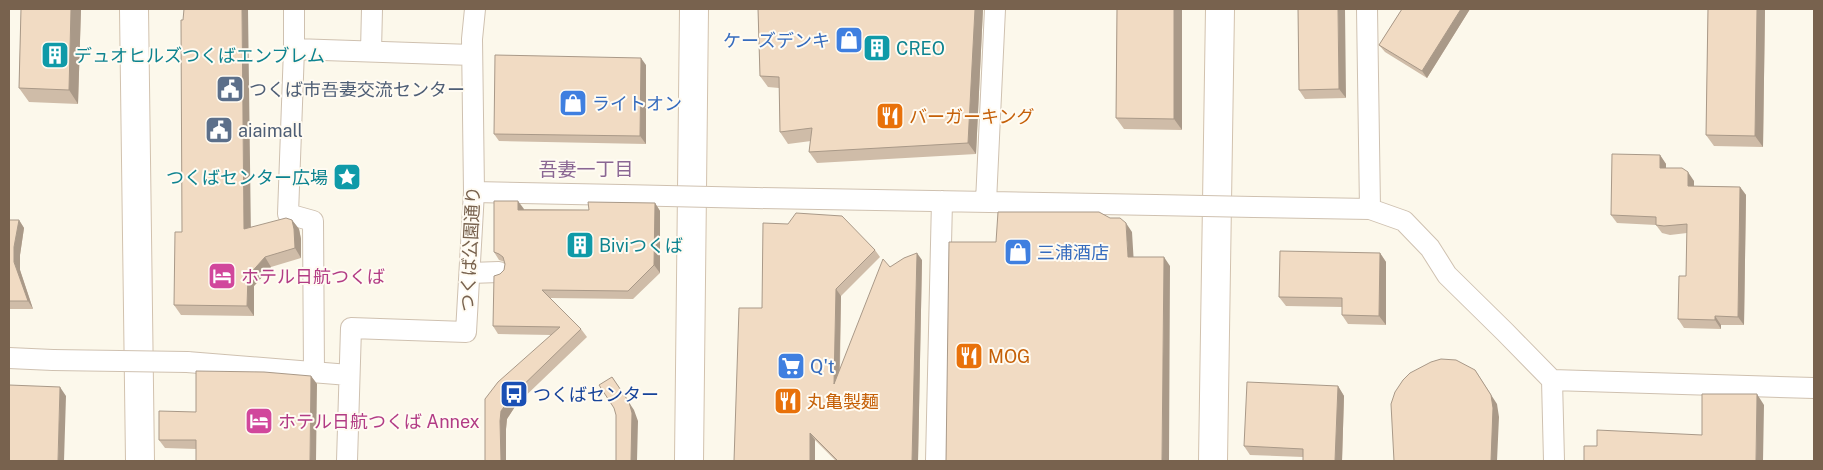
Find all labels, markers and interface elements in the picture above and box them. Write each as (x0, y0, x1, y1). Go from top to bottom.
shop icon: ケーズデンキ (834, 25, 864, 55)
place label: ケーズデンキ (723, 30, 830, 51)
building icon: CREO (862, 33, 892, 63)
place label: CREO (896, 38, 945, 59)
building icon: デュオヒルズつくばエンブレム (40, 40, 70, 70)
place label: デュオヒルズつくばエンブレム (74, 45, 325, 66)
public building icon: つくば市吾妻交流センター (215, 74, 245, 104)
place label: つくば市吾妻交流センター (249, 79, 465, 100)
shop icon: ライトオン (558, 88, 588, 118)
place label: ライトオン (592, 93, 682, 114)
restaurant icon: バーガーキング (875, 101, 905, 131)
place label: バーガーキング (909, 106, 1034, 127)
public building icon: aiaimall (204, 115, 234, 145)
place label: aiaimall (238, 120, 303, 141)
district label: 吾妻一丁目 (538, 158, 634, 180)
place icon: つくばセンター広場 (332, 162, 362, 192)
place label: つくばセンター広場 (166, 167, 328, 188)
street label: つくば公園通り (456, 186, 484, 312)
building icon: Biviつくば (565, 230, 595, 260)
place label: Biviつくば (599, 235, 683, 256)
shop icon: 三浦酒店 (1003, 237, 1033, 267)
place label: 三浦酒店 (1037, 242, 1109, 263)
hotel icon: ホテル日航つくば (207, 261, 237, 291)
place label: ホテル日航つくば (241, 266, 385, 287)
restaurant icon: MOG (954, 341, 984, 371)
place label: MOG (988, 346, 1030, 367)
supermarket icon: Q't (776, 351, 806, 381)
place label: Q't (810, 356, 835, 377)
bus stop icon: つくばセンター (499, 379, 529, 409)
place label: つくばセンター (533, 384, 659, 405)
restaurant icon: 丸亀製麺 (773, 386, 803, 416)
place label: 丸亀製麺 (807, 391, 879, 412)
hotel icon: ホテル日航つくば Annex (244, 406, 274, 436)
place label: ホテル日航つくば Annex (278, 411, 480, 432)

